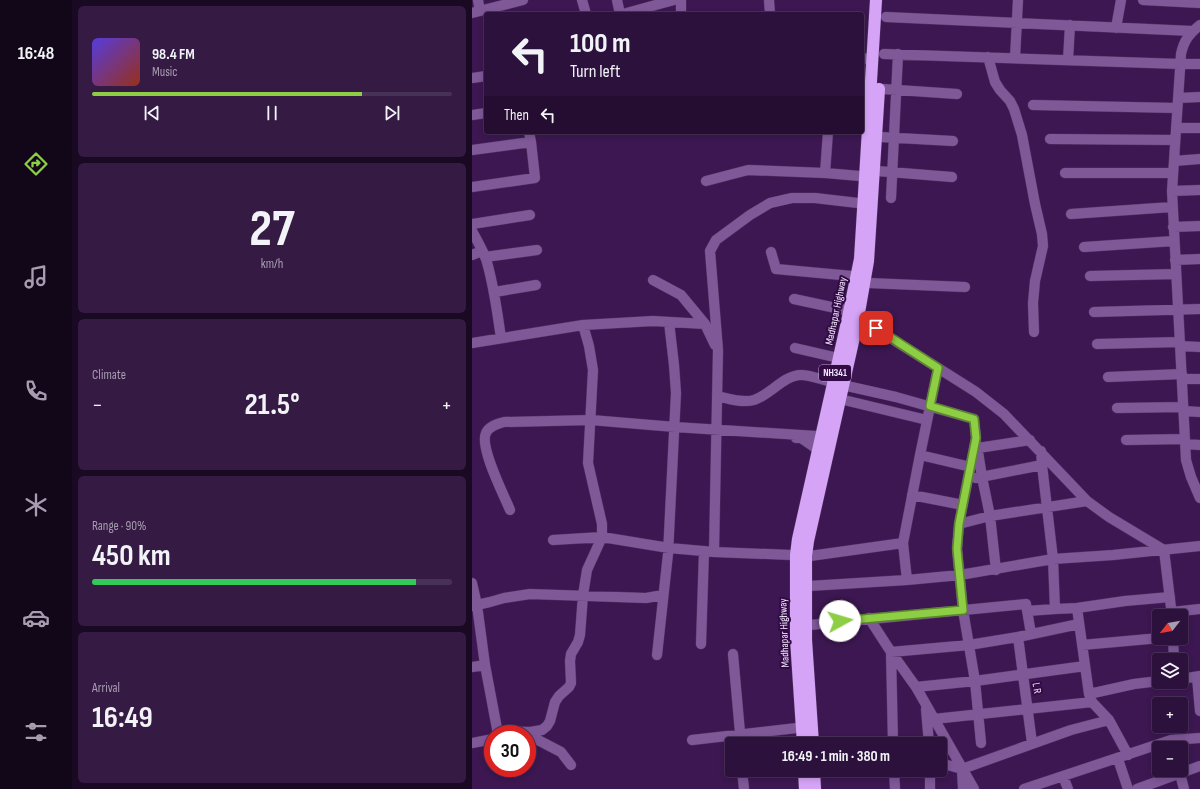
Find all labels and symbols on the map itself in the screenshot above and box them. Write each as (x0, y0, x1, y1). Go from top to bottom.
street label: Madhapar Highway (822, 275, 850, 346)
pin (859, 311, 893, 345)
road number: NH341 (819, 365, 851, 381)
street label: Madhapar Highway (776, 597, 792, 668)
position arrow (819, 600, 861, 642)
north arrow (1152, 609, 1188, 645)
street label: L R (1030, 682, 1044, 694)
speed limit sign: 30 (484, 725, 536, 777)

